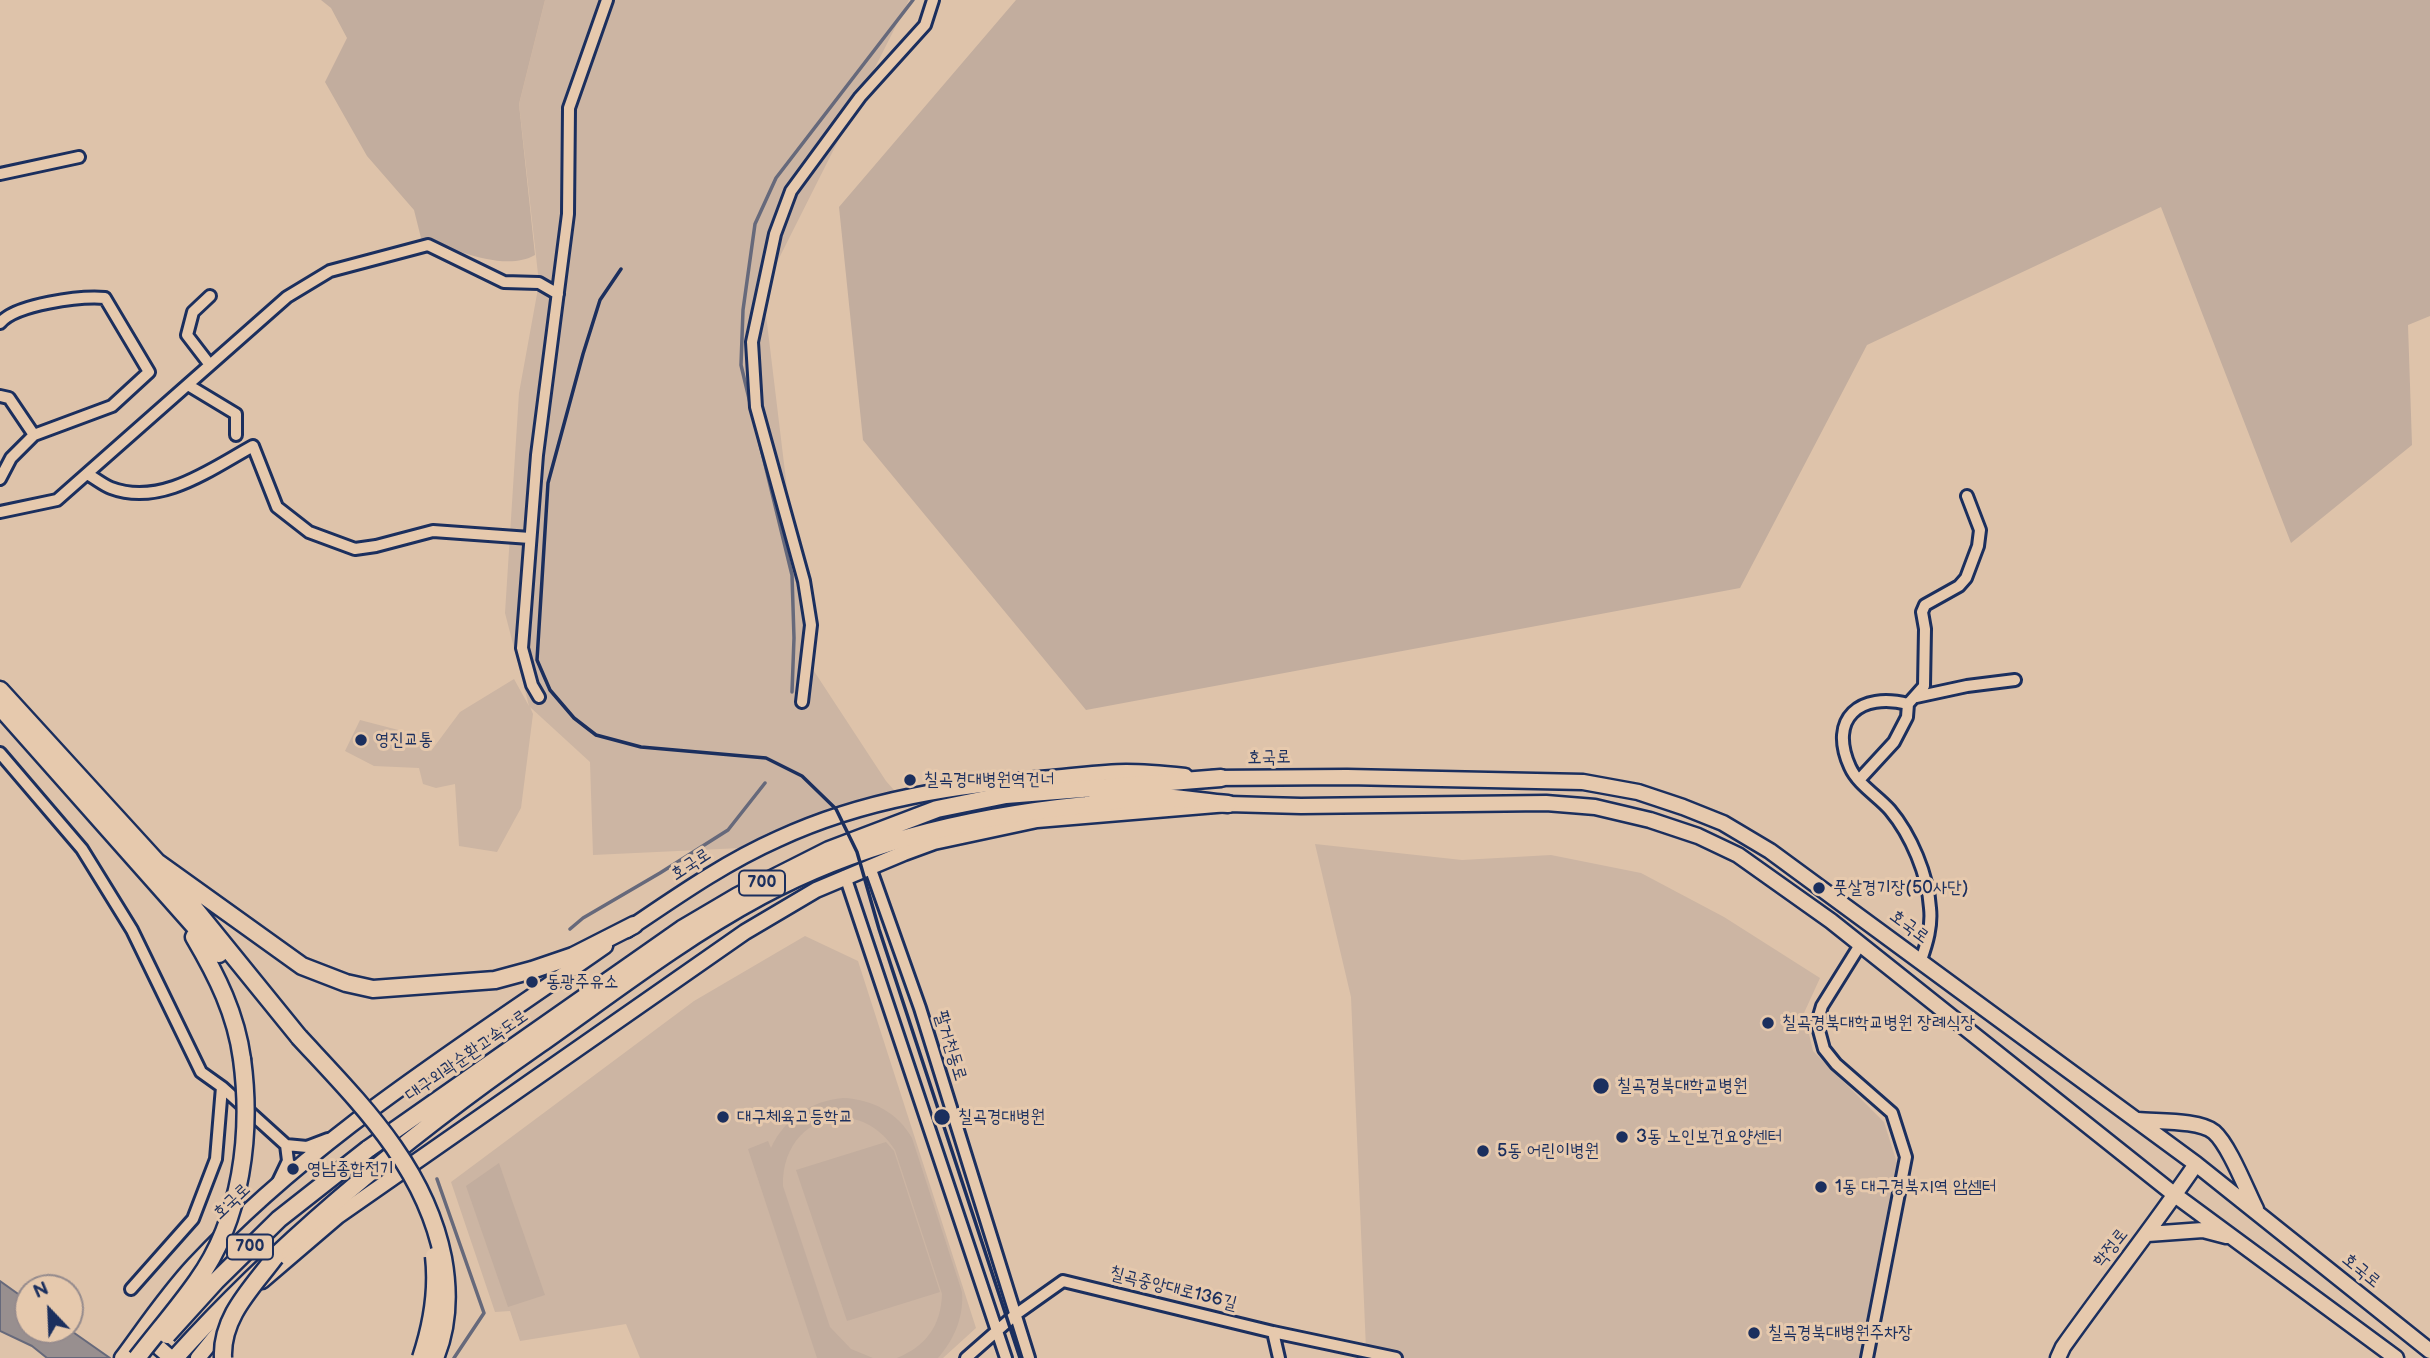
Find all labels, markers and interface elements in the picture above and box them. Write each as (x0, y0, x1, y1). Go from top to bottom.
place label: 영진교통 (375, 729, 433, 751)
marker: 영진교통 (353, 732, 369, 748)
street label: 호국로 (1247, 747, 1291, 769)
place label: 칠곡경대병원역건너 (924, 769, 1054, 791)
marker: 칠곡경대병원역건너 (902, 772, 918, 788)
street label: 호국로 (667, 844, 715, 886)
road number: 700 (739, 870, 785, 896)
place label: 풋살경기장(50사단) (1833, 877, 1968, 899)
marker: 풋살경기장(50사단) (1811, 880, 1827, 896)
street label: 호국로 (1885, 905, 1933, 949)
place label: 동광주유소 (546, 971, 618, 993)
marker: 동광주유소 (524, 974, 540, 990)
street label: 대구외곽순환고속도로 (401, 1006, 533, 1106)
street label: 팔거천동로 (929, 1008, 971, 1084)
place label: 칠곡경북대학교병원 장례식장 (1782, 1012, 1975, 1034)
marker: 칠곡경북대학교병원 장례식장 (1760, 1015, 1776, 1031)
place label: 칠곡경북대학교병원 (1617, 1075, 1747, 1097)
marker: 칠곡경북대학교병원 (1591, 1076, 1611, 1096)
place label: 대구체육고등학교 (737, 1106, 853, 1128)
place label: 칠곡경대병원 (958, 1106, 1045, 1128)
marker: 칠곡경대병원 (932, 1107, 952, 1127)
marker: 대구체육고등학교 (715, 1109, 731, 1125)
place label: 3동 노인보건요양센터 (1636, 1126, 1782, 1148)
marker: 3동 노인보건요양센터 (1614, 1129, 1630, 1145)
place label: 5동 어린이병원 (1497, 1140, 1599, 1162)
marker: 5동 어린이병원 (1475, 1143, 1491, 1159)
place label: 영남종합전기 (307, 1158, 394, 1180)
marker: 영남종합전기 (285, 1161, 301, 1177)
place label: 1동 대구경북지역 암셈터 (1835, 1176, 1997, 1198)
street label: 호국로 (209, 1179, 255, 1225)
marker: 1동 대구경북지역 암셈터 (1813, 1179, 1829, 1195)
street label: 학정로 (2089, 1224, 2133, 1272)
road number: 700 (227, 1234, 273, 1260)
street label: 호국로 (2337, 1249, 2385, 1293)
street label: 칠곡중앙대로136길 (1107, 1263, 1239, 1315)
north arrow (14, 1274, 84, 1344)
text: N (30, 1278, 52, 1304)
place label: 칠곡경북대병원주차장 (1768, 1322, 1913, 1344)
marker: 칠곡경북대병원주차장 (1746, 1325, 1762, 1341)

